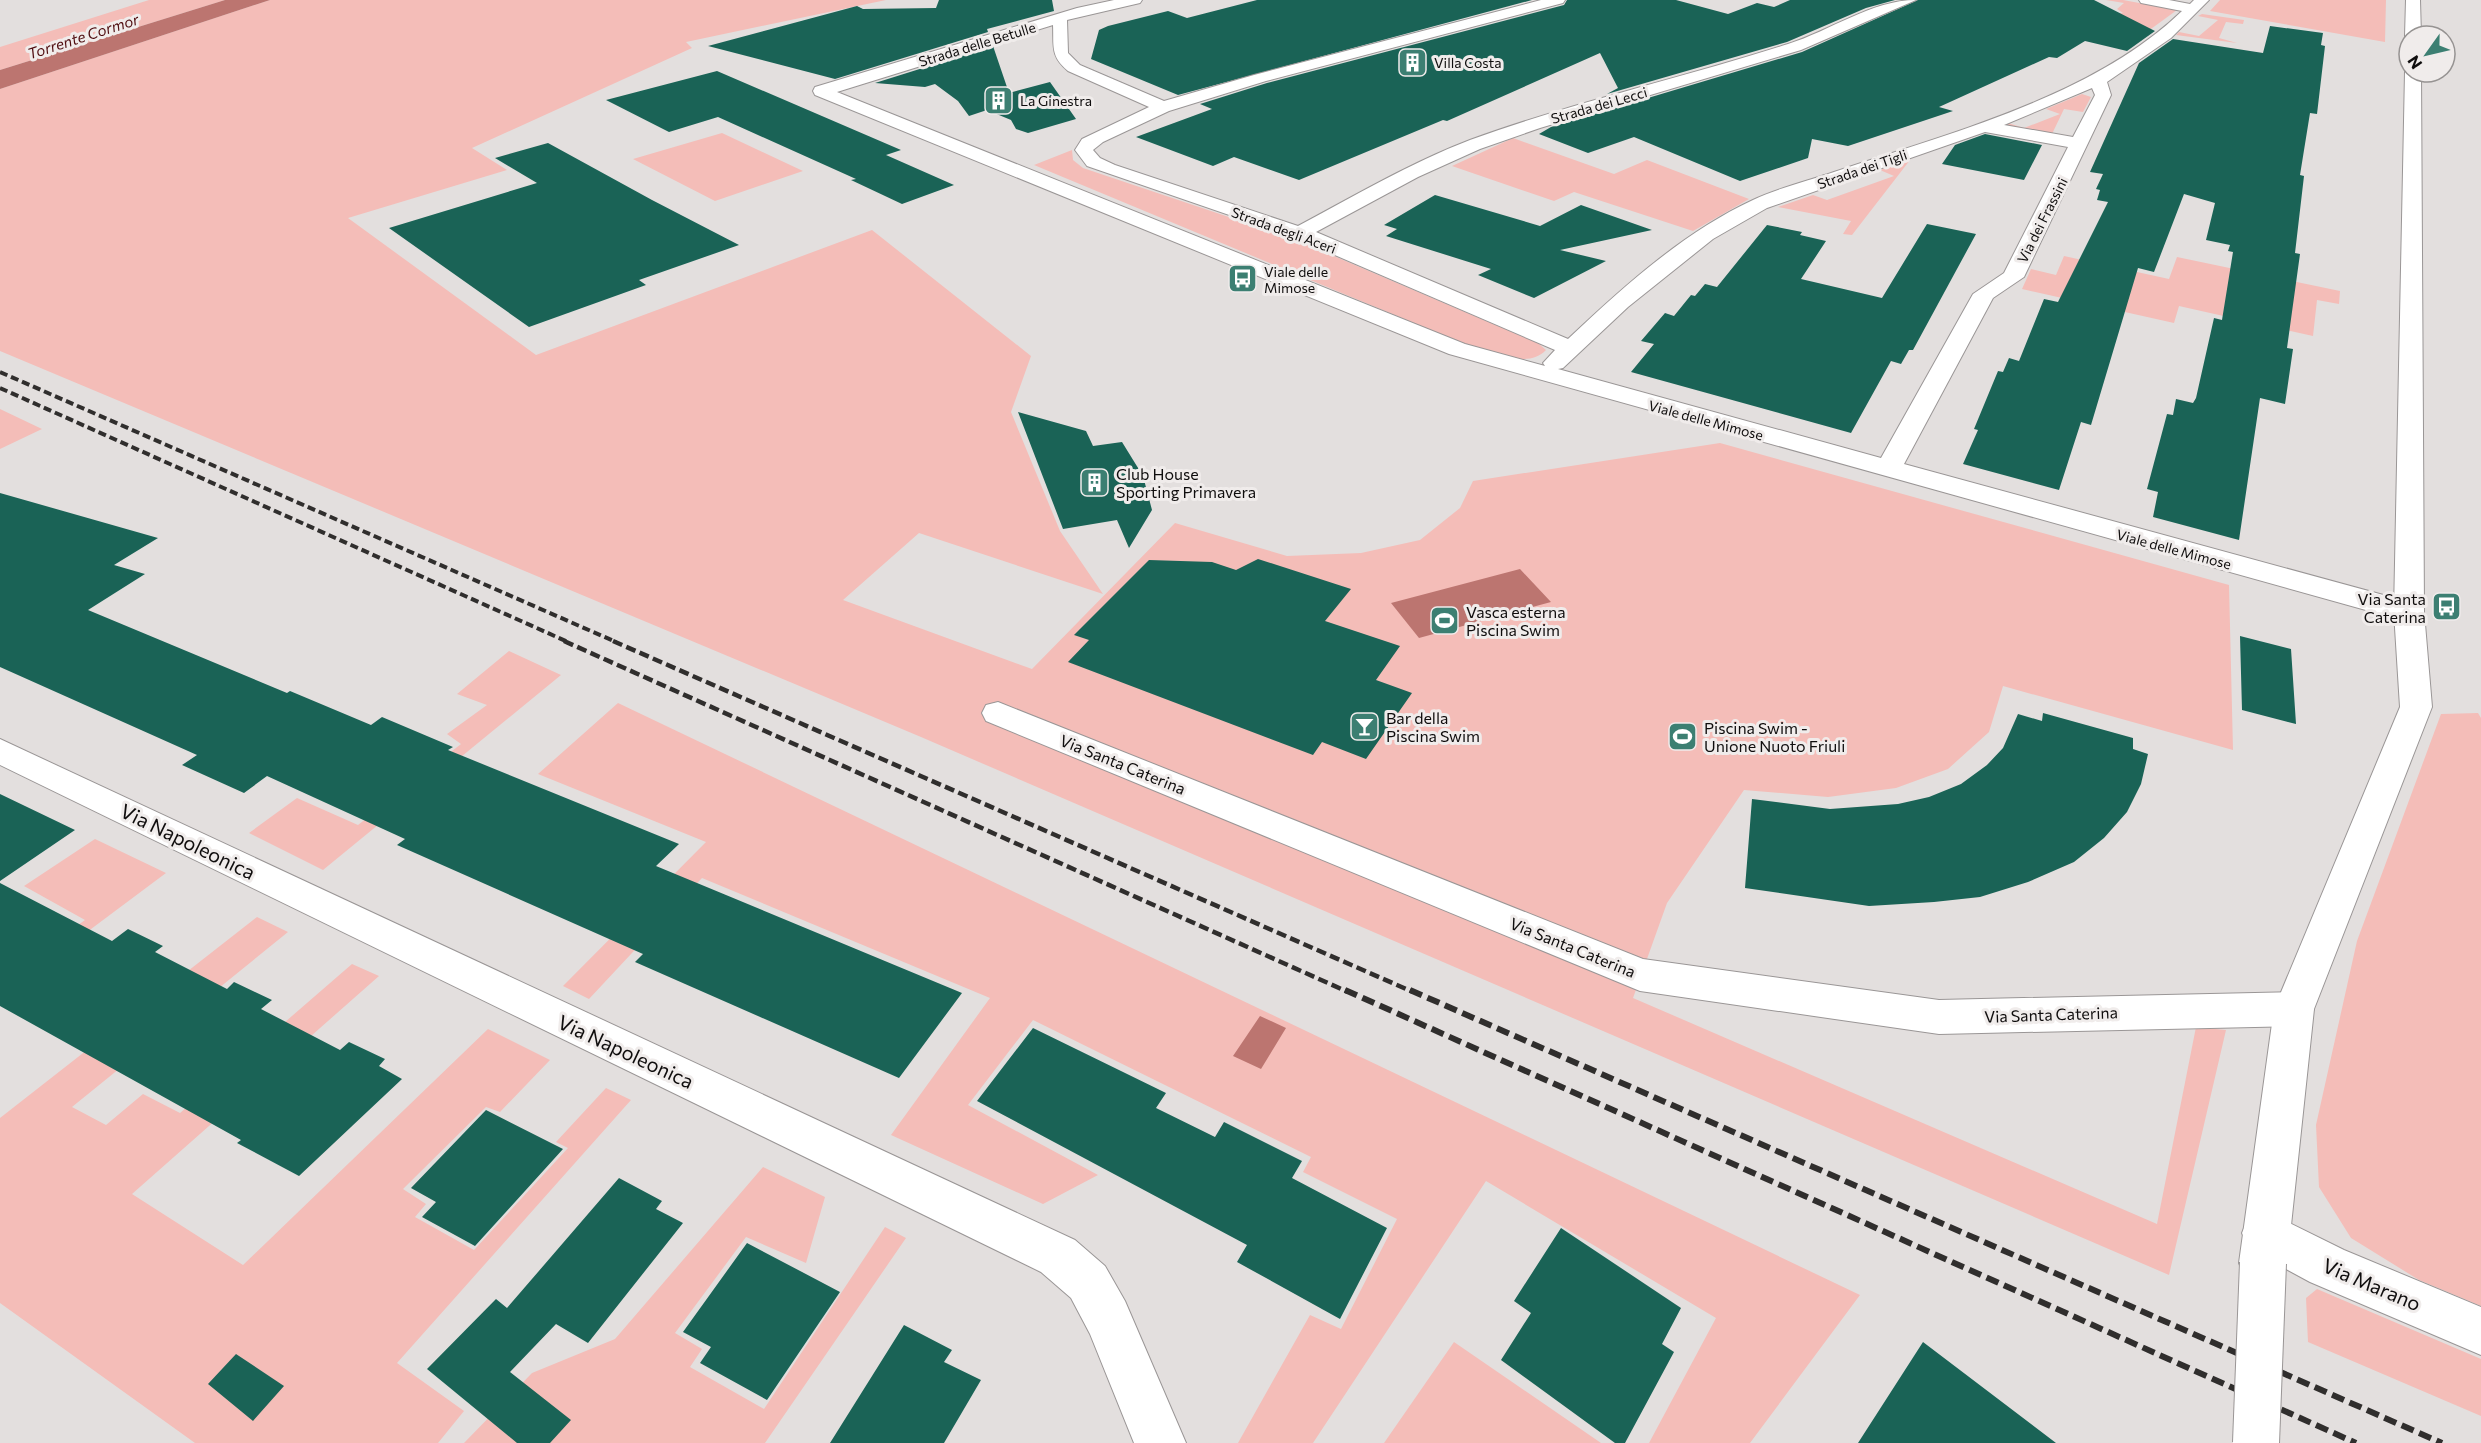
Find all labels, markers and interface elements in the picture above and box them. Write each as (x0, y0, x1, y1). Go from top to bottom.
water label: Torrente Cormor (25, 9, 142, 62)
street label: Strada delle Betulle (916, 18, 1038, 70)
north arrow (2397, 24, 2457, 84)
building icon: Villa Costa (1397, 46, 1429, 78)
text: N (2403, 52, 2425, 73)
place label: Villa Costa (1434, 54, 1502, 71)
street label: Strada dei Lecci (1549, 83, 1649, 127)
building icon: La Ginestra (983, 84, 1015, 116)
place label: La Ginestra (1020, 92, 1092, 109)
street label: Strada dei Tigli (1815, 146, 1909, 192)
street label: Via dei Frassini (2013, 174, 2071, 266)
street label: Strada degli Aceri (1229, 203, 1339, 257)
bus stop icon: Viale delle Mimose (1227, 263, 1259, 295)
place label: Viale delle Mimose (1264, 263, 1328, 296)
street label: Viale delle Mimose (1647, 397, 1765, 443)
place label: Club House Sporting Primavera (1116, 464, 1256, 501)
building icon: Club House Sporting Primavera (1079, 466, 1111, 498)
street label: Viale delle Mimose (2115, 526, 2233, 572)
place label: Via Santa Caterina (2358, 589, 2426, 626)
bus stop icon: Via Santa Caterina (2431, 591, 2463, 623)
place label: Vasca esterna Piscina Swim (1466, 602, 1566, 639)
sports icon: Vasca esterna Piscina Swim (1429, 604, 1461, 636)
place label: Bar della Piscina Swim (1386, 708, 1480, 745)
bar icon: Bar della Piscina Swim (1349, 710, 1381, 742)
place label: Piscina Swim - Unione Nuoto Friuli (1704, 718, 1845, 755)
sports icon: Piscina Swim - Unione Nuoto Friuli (1667, 720, 1699, 752)
street label: Via Santa Caterina (1057, 730, 1189, 798)
street label: Via Napoleonica (117, 798, 259, 884)
street label: Via Santa Caterina (1507, 913, 1639, 981)
street label: Via Santa Caterina (1984, 1002, 2118, 1026)
street label: Via Napoleonica (554, 1009, 698, 1093)
street label: Via Marano (2319, 1253, 2425, 1315)

